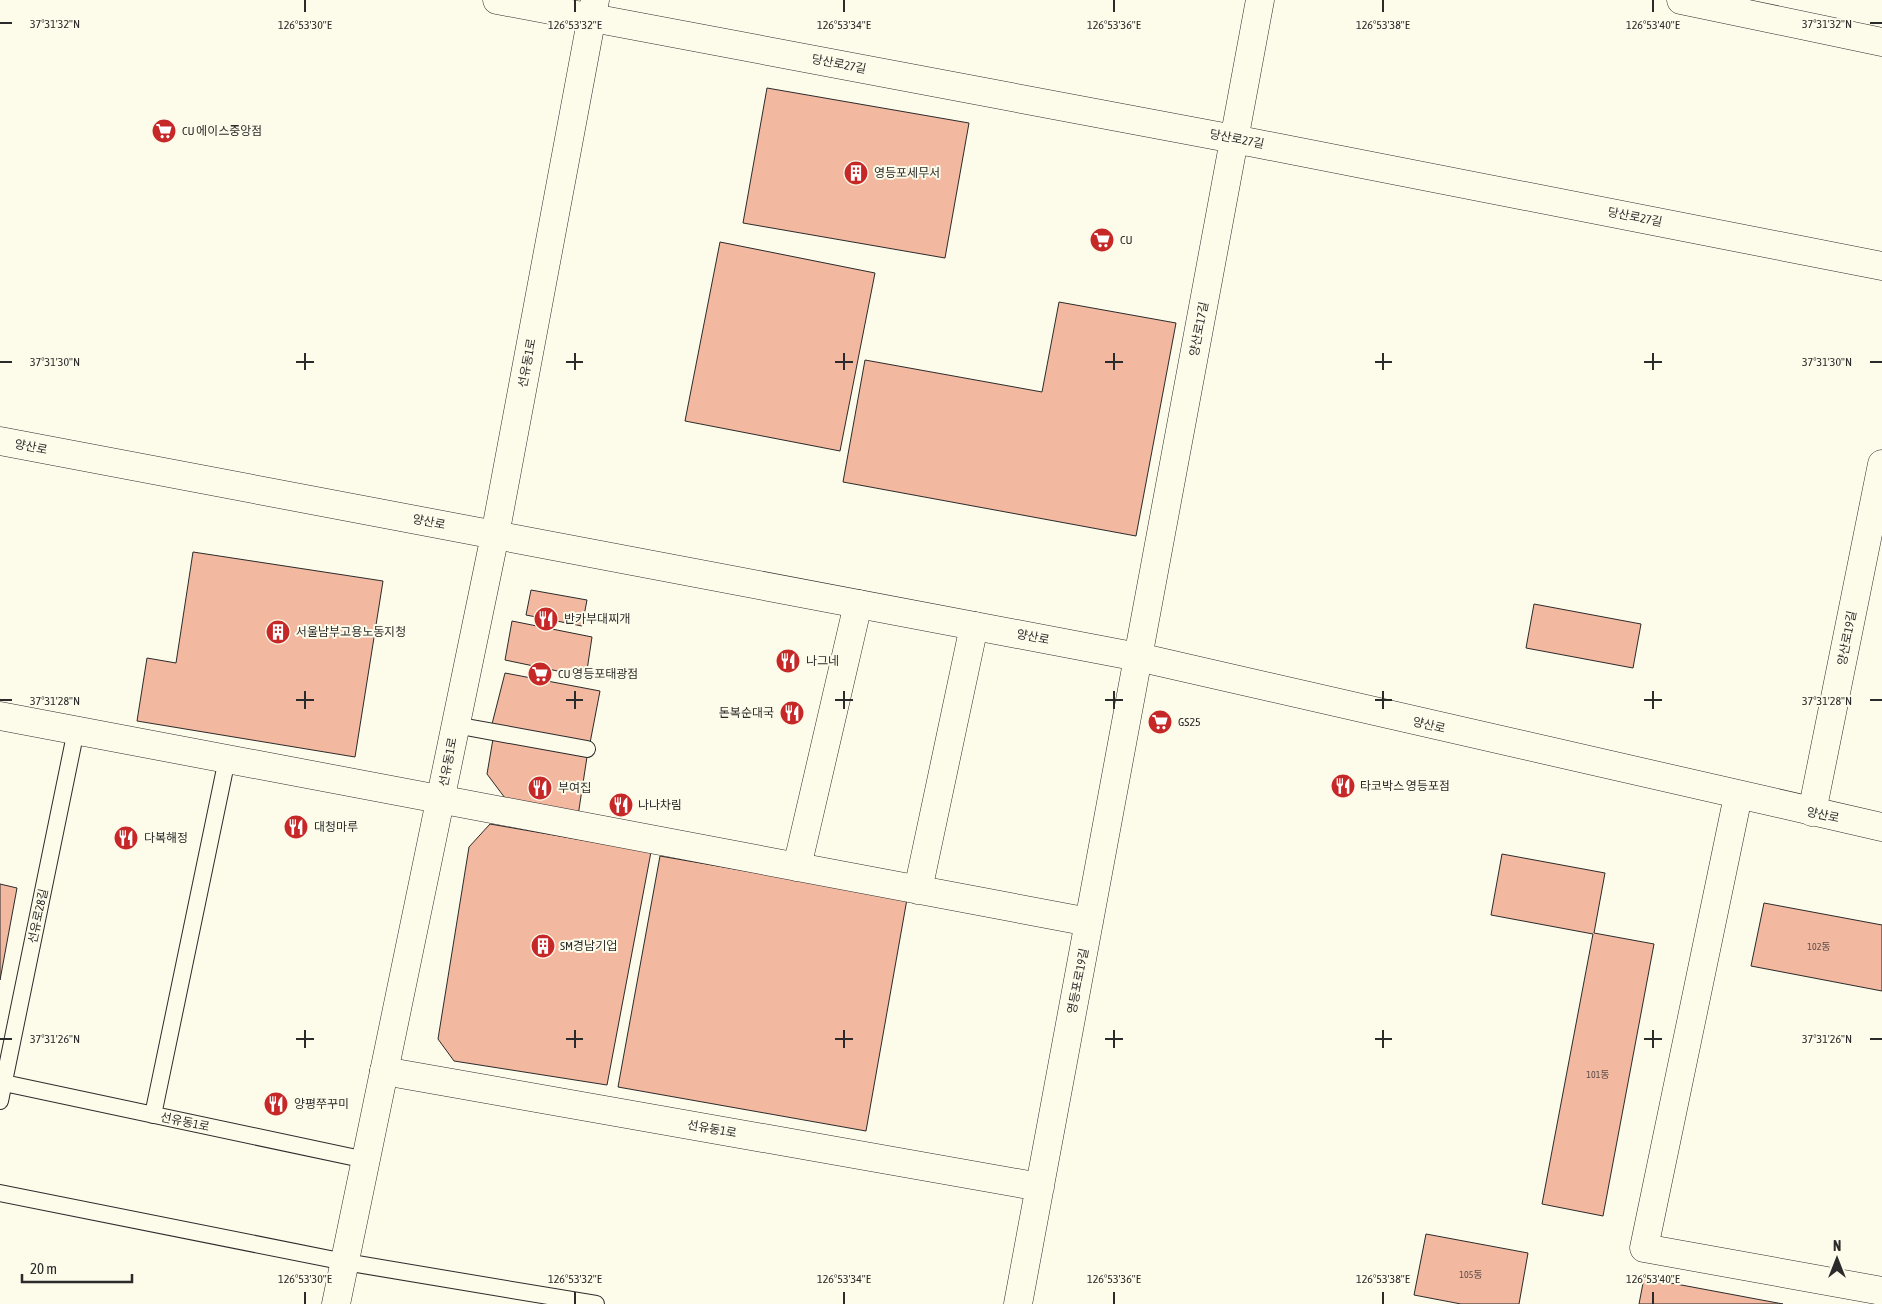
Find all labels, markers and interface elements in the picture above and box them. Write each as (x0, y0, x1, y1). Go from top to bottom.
text: 37°31'32"N (30, 17, 80, 31)
text: 37°31'32"N (1802, 17, 1852, 31)
text: 126°53'30"E (278, 18, 332, 32)
text: 126°53'32"E (548, 18, 602, 32)
text: 126°53'34"E (817, 18, 871, 32)
text: 126°53'36"E (1087, 18, 1141, 32)
text: 126°53'38"E (1356, 18, 1410, 32)
text: 126°53'40"E (1626, 18, 1680, 32)
street label: 당산로27길 (810, 52, 868, 76)
supermarket icon: CU 에이스중앙점 (151, 118, 177, 144)
place label: CU 에이스중앙점 (182, 124, 262, 138)
street label: 당산로27길 (1208, 127, 1266, 151)
building icon: 영등포세무서 (843, 160, 869, 186)
place label: 영등포세무서 (874, 166, 940, 180)
street label: 당산로27길 (1606, 205, 1664, 229)
supermarket icon: CU (1089, 227, 1115, 253)
place label: CU (1120, 233, 1132, 247)
street label: 양산로17길 (1187, 300, 1211, 358)
street label: 선유동1로 (515, 337, 539, 389)
text: 37°31'30"N (30, 355, 80, 369)
text: 37°31'30"N (1802, 355, 1852, 369)
street label: 양산로 (13, 437, 49, 457)
street label: 양산로 (411, 512, 447, 532)
restaurant icon: 반카부대찌개 (533, 606, 559, 632)
street label: 양산로19길 (1835, 609, 1859, 667)
place label: 반카부대찌개 (564, 612, 630, 626)
building icon: 서울남부고용노동지청 (265, 619, 291, 645)
place label: 서울남부고용노동지청 (296, 625, 406, 639)
street label: 양산로 (1015, 627, 1051, 647)
restaurant icon: 나그네 (775, 648, 801, 674)
place label: 나그네 (806, 654, 839, 668)
supermarket icon: CU 영등포태광점 (527, 661, 553, 687)
place label: CU 영등포태광점 (558, 667, 638, 681)
text: 37°31'28"N (30, 694, 80, 708)
text: 37°31'28"N (1802, 694, 1852, 708)
restaurant icon: 돈복순대국 (779, 700, 805, 726)
place label: 돈복순대국 (719, 706, 774, 720)
supermarket icon: GS25 (1147, 709, 1173, 735)
street label: 양산로 (1411, 714, 1447, 736)
place label: GS25 (1178, 715, 1201, 729)
street label: 선유동1로 (436, 736, 460, 788)
restaurant icon: 타코박스 영등포점 (1330, 773, 1356, 799)
restaurant icon: 부여집 (527, 775, 553, 801)
place label: 타코박스 영등포점 (1360, 779, 1450, 793)
place label: 부여집 (558, 781, 591, 795)
restaurant icon: 나나차림 (608, 792, 634, 818)
place label: 나나차림 (638, 798, 682, 812)
street label: 양산로 (1805, 805, 1841, 825)
restaurant icon: 대청마루 (283, 814, 309, 840)
place label: 대청마루 (314, 820, 358, 834)
restaurant icon: 다복해정 (113, 825, 139, 851)
place label: 다복해정 (144, 831, 188, 845)
street label: 선유로28길 (25, 887, 51, 945)
building icon: SM경남기업 (530, 933, 556, 959)
place label: SM경남기업 (560, 939, 617, 953)
house number: 102동 (1807, 941, 1831, 952)
street label: 영등포로19길 (1065, 947, 1091, 1015)
text: 37°31'26"N (30, 1032, 80, 1046)
text: 37°31'26"N (1802, 1032, 1852, 1046)
house number: 101동 (1586, 1069, 1610, 1080)
restaurant icon: 양평쭈꾸미 (263, 1091, 289, 1117)
place label: 양평쭈꾸미 (294, 1097, 349, 1111)
street label: 선유동1로 (159, 1110, 211, 1134)
street label: 선유동1로 (686, 1118, 738, 1140)
north arrow (1812, 1234, 1862, 1284)
text: N (1833, 1238, 1841, 1254)
scale bar (22, 1252, 132, 1284)
text: 20 m (30, 1260, 57, 1277)
house number: 105동 (1459, 1269, 1483, 1280)
text: 126°53'30"E (278, 1272, 332, 1286)
text: 126°53'32"E (548, 1272, 602, 1286)
text: 126°53'34"E (817, 1272, 871, 1286)
text: 126°53'36"E (1087, 1272, 1141, 1286)
text: 126°53'38"E (1356, 1272, 1410, 1286)
text: 126°53'40"E (1626, 1272, 1680, 1286)

